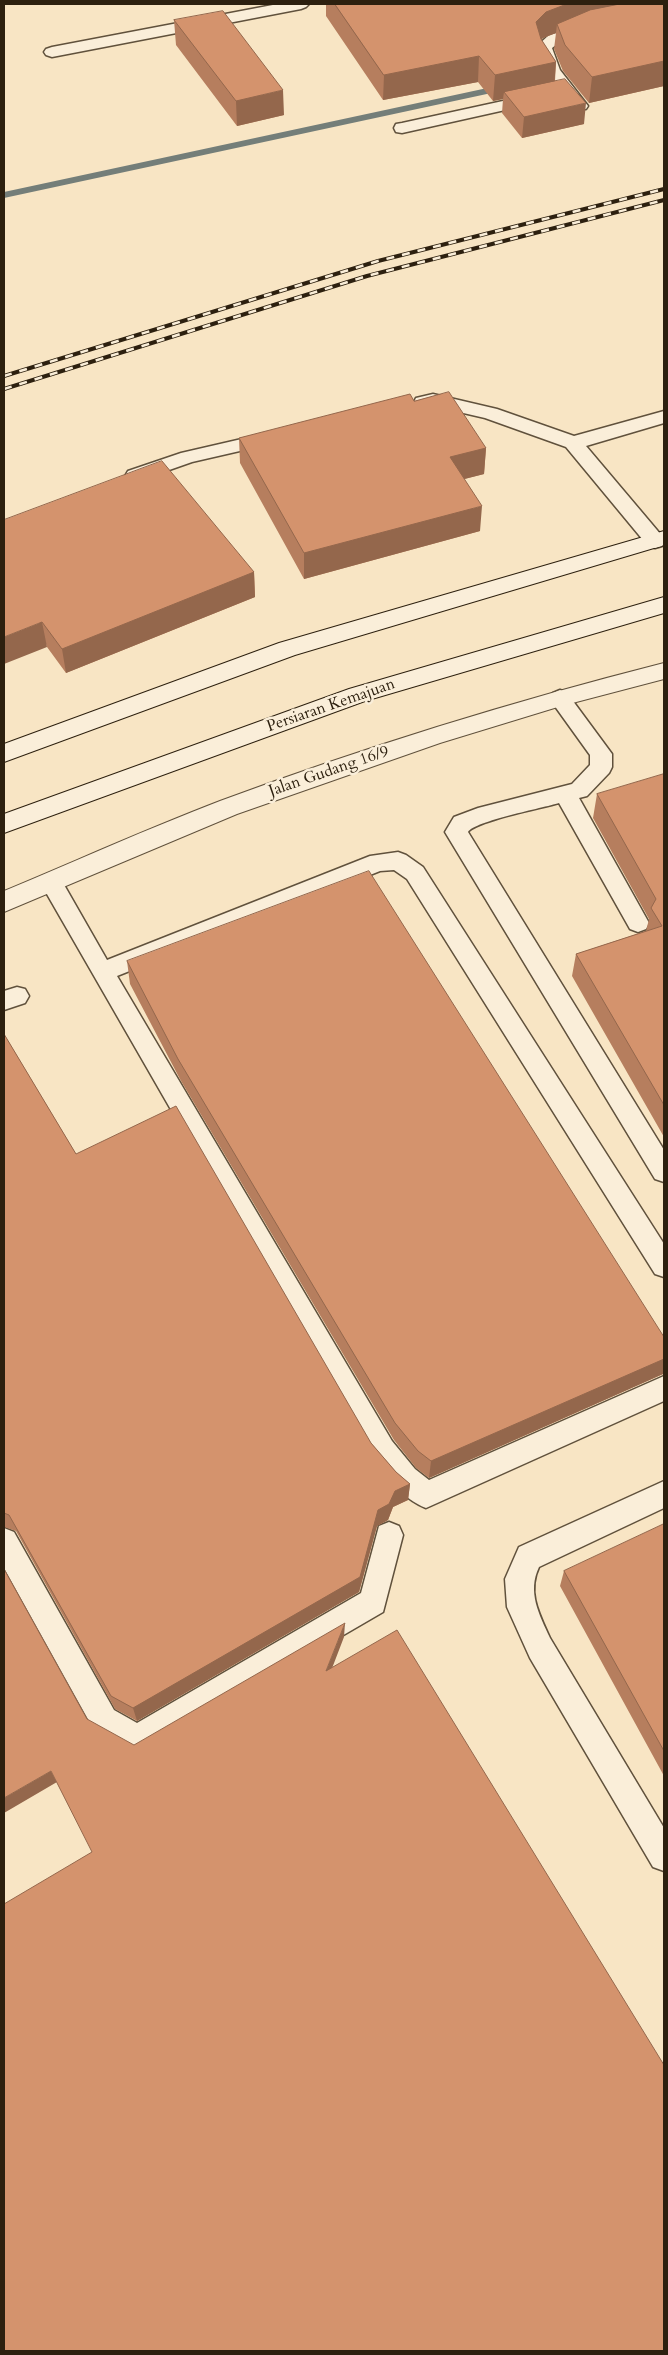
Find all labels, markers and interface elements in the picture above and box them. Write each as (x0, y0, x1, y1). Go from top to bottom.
street label: Persiaran Kemajuan (264, 675, 398, 737)
street label: Jalan Gudang 16/9 (266, 742, 392, 802)

